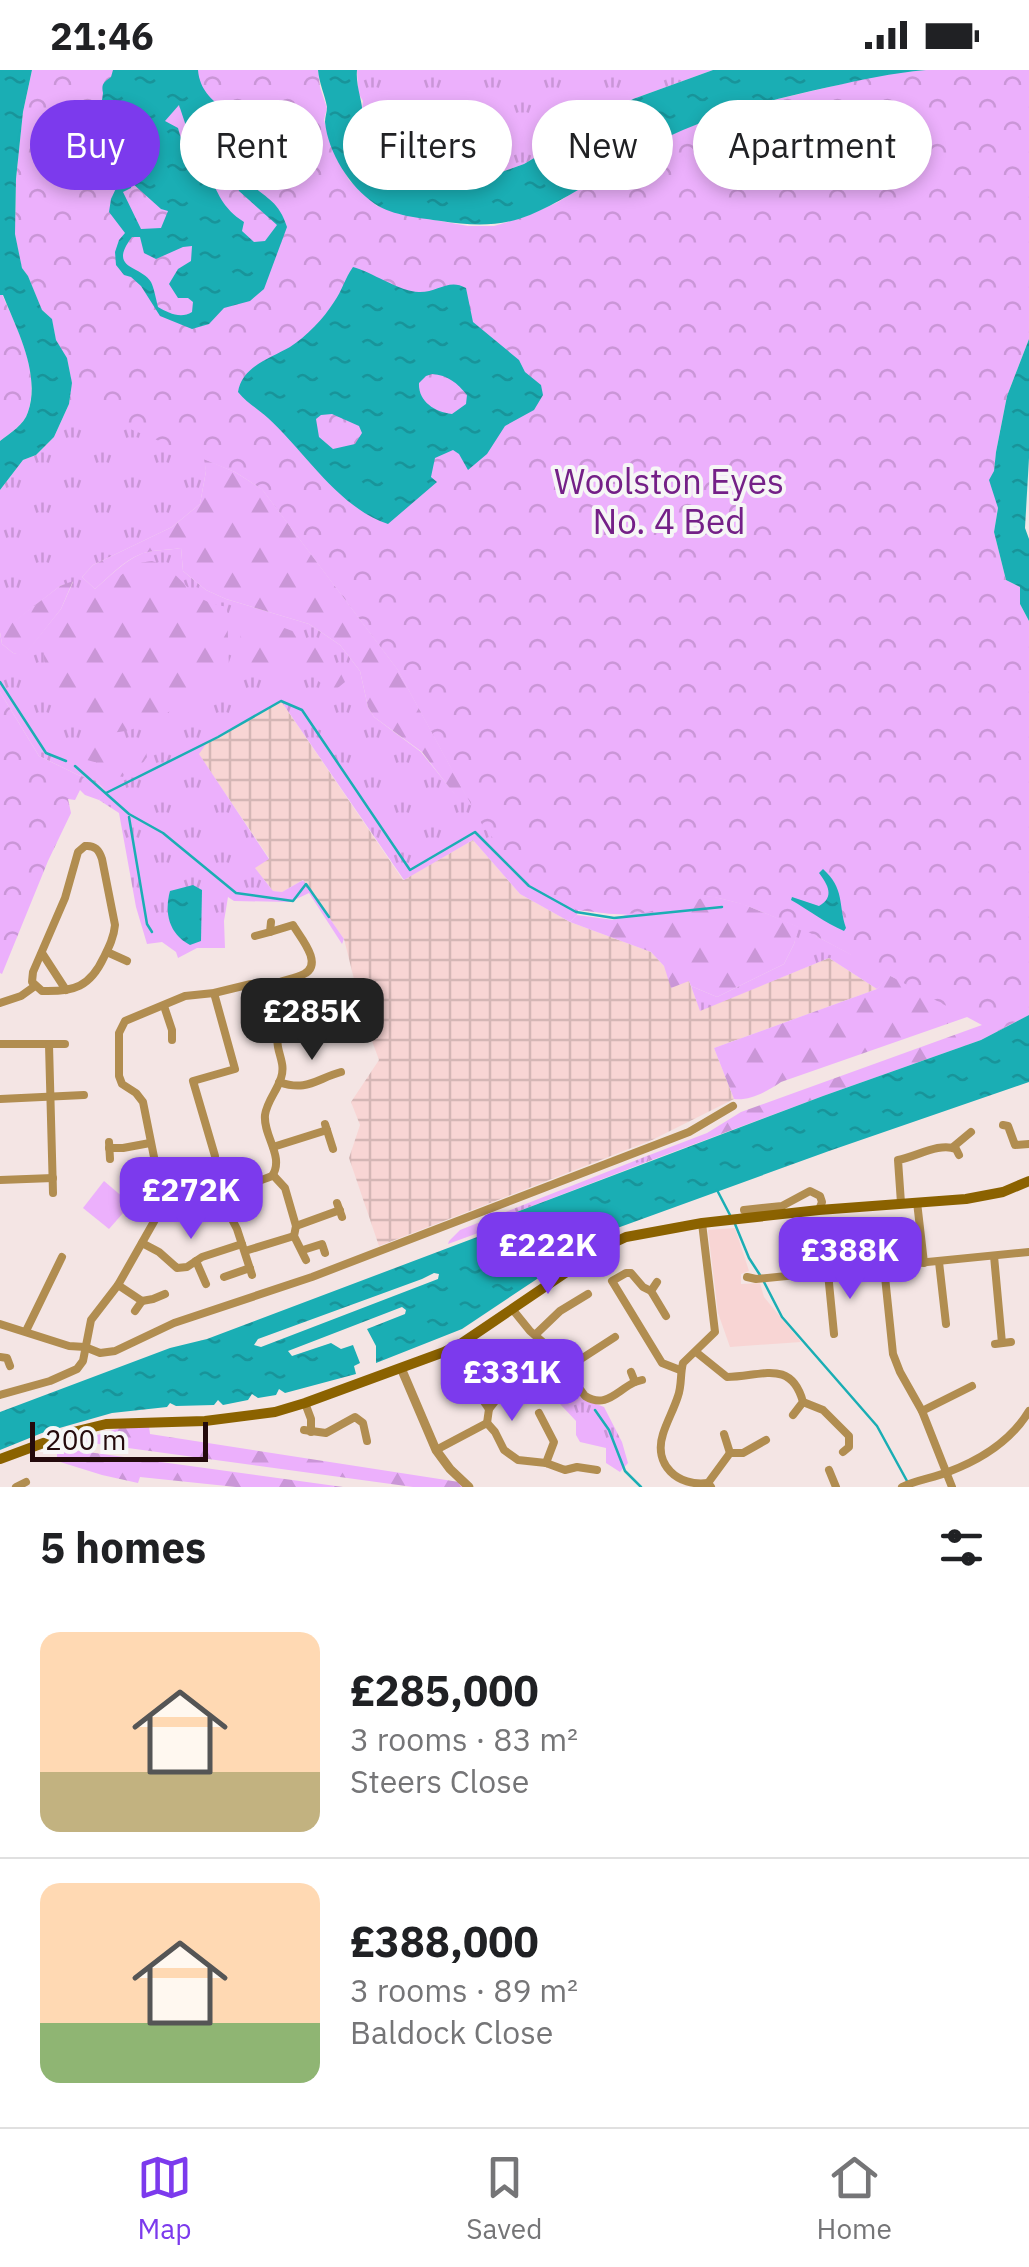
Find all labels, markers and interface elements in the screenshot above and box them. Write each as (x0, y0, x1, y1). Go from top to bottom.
text: 21:46 (50, 11, 154, 60)
chip: Buy (30, 100, 160, 190)
chip: Rent (180, 100, 323, 190)
chip: Filters (343, 100, 512, 190)
chip: New (532, 100, 673, 190)
chip: Apartment (693, 100, 932, 190)
park label: Woolston Eyes No. 4 Bed (554, 458, 784, 544)
pin: £285K (242, 978, 382, 1063)
text: £285K (263, 989, 361, 1031)
pin: £272K (121, 1157, 261, 1242)
text: £272K (142, 1168, 240, 1210)
pin: £222K (478, 1212, 618, 1297)
pin: £388K (780, 1217, 920, 1302)
text: £222K (499, 1223, 597, 1265)
text: £388K (801, 1228, 899, 1270)
pin: £331K (442, 1339, 582, 1424)
text: £331K (463, 1350, 561, 1392)
scale bar (30, 1417, 208, 1462)
text: 200 m (45, 1421, 126, 1458)
text: 5 homes (40, 1520, 206, 1575)
icon: filters (934, 1520, 989, 1575)
text: £285,000 (350, 1663, 539, 1718)
icon: home (120, 1672, 240, 1792)
text: 3 rooms · 83 m² (350, 1718, 578, 1760)
text: Steers Close (350, 1760, 529, 1802)
text: £388,000 (350, 1914, 539, 1969)
icon: home (120, 1923, 240, 2043)
text: 3 rooms · 89 m² (350, 1969, 578, 2011)
text: Baldock Close (350, 2011, 553, 2053)
tab: Map (137, 2150, 192, 2247)
tab: Saved (466, 2150, 542, 2247)
tab: Home (817, 2150, 892, 2247)

